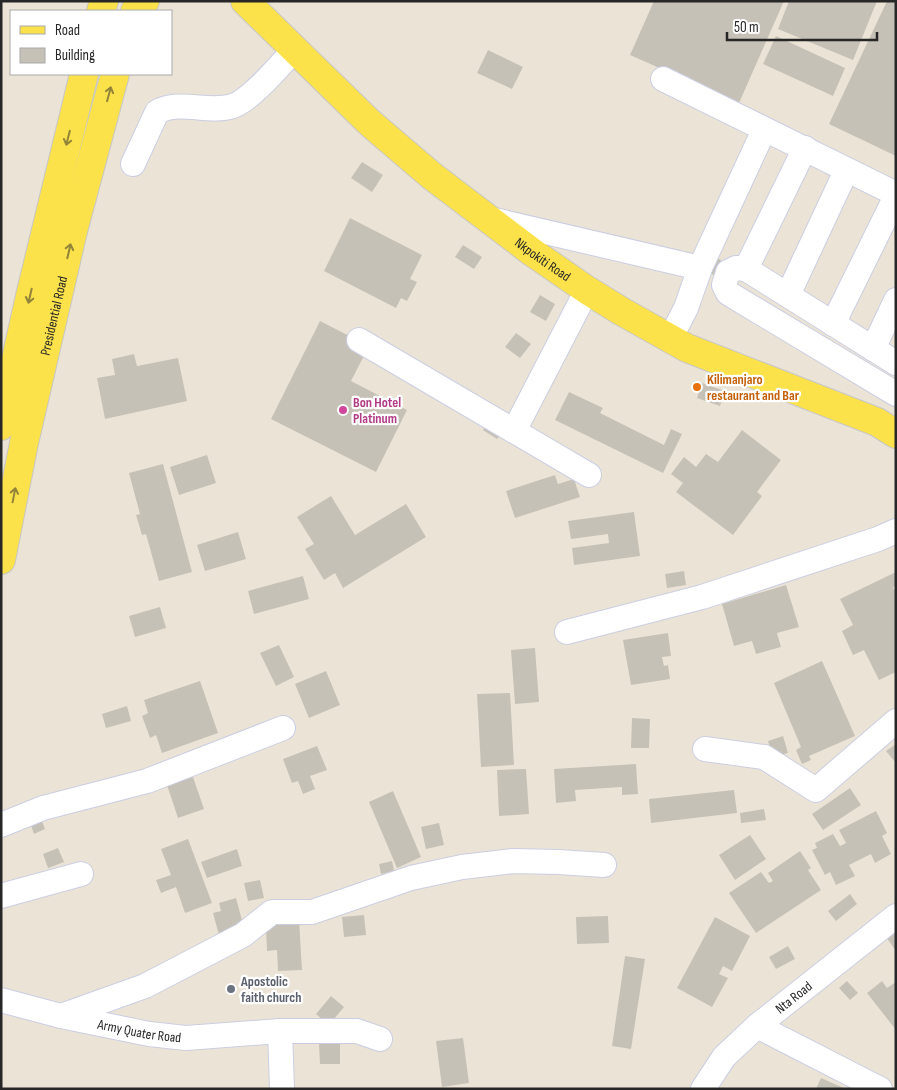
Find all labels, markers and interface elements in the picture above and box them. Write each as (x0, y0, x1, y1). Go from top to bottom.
legend (10, 10, 172, 75)
scale bar (727, 10, 877, 42)
text: 50 m (734, 18, 759, 37)
text: Road (55, 21, 80, 40)
text: Building (55, 46, 95, 65)
one-way arrow (105, 86, 114, 102)
one-way arrow (63, 130, 72, 146)
street label: Nkpokiti Road (511, 234, 574, 285)
one-way arrow (64, 244, 74, 260)
street label: Presidential Road (37, 274, 71, 357)
one-way arrow (25, 288, 34, 304)
place label: Kilimanjaro restaurant and Bar (707, 371, 800, 404)
marker: Kilimanjaro restaurant and Bar (691, 381, 703, 393)
place label: Bon Hotel Platinum (353, 394, 401, 427)
marker: Bon Hotel Platinum (337, 404, 349, 416)
one-way arrow (10, 488, 19, 504)
place label: Apostolic faith church (240, 973, 301, 1006)
street label: Nta Road (772, 978, 816, 1017)
marker: Apostolic faith church (225, 983, 237, 995)
street label: Army Quater Road (95, 1016, 182, 1046)

